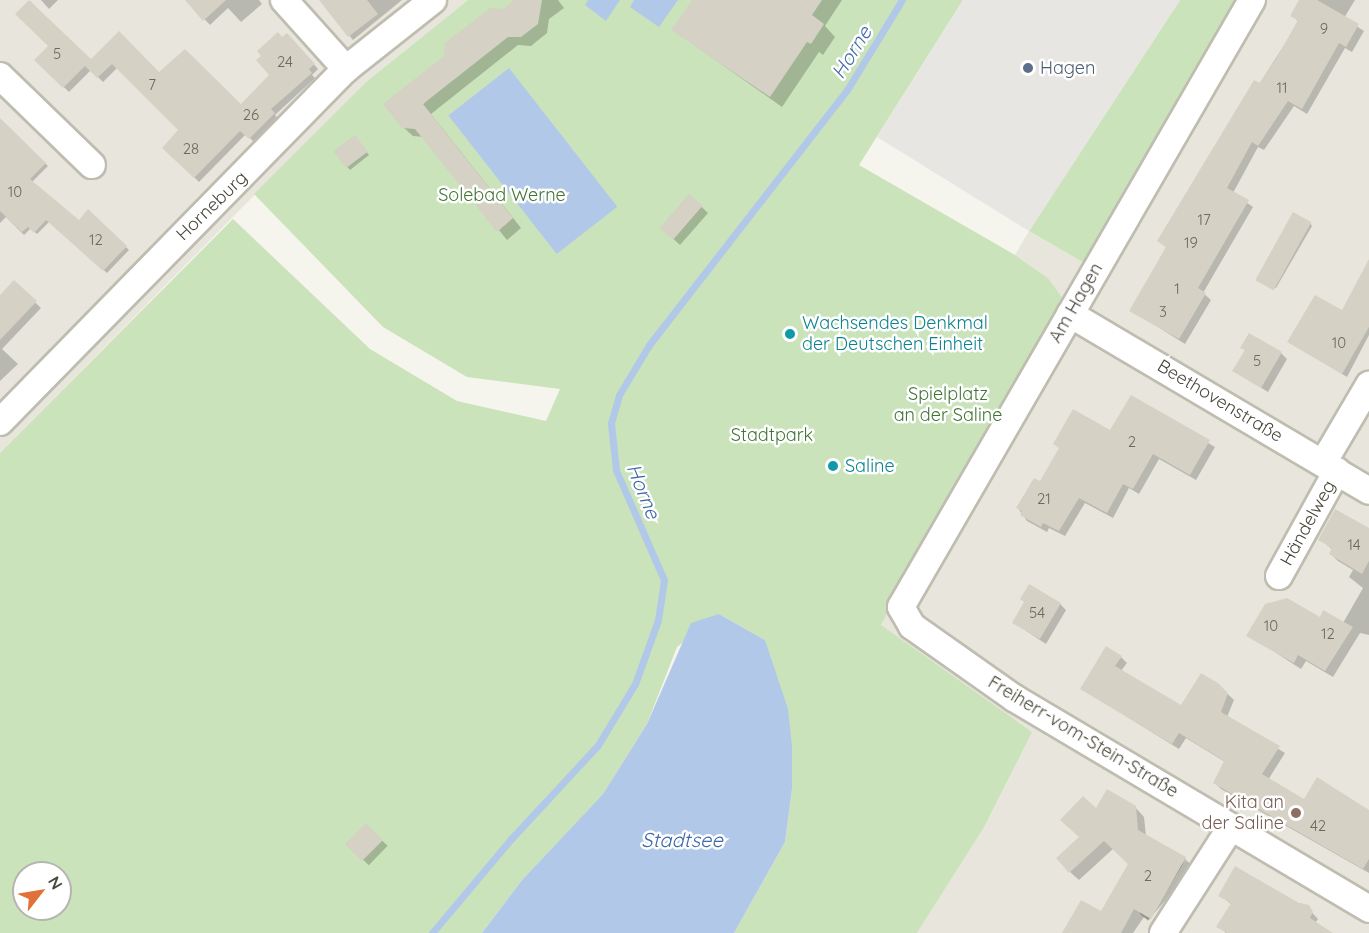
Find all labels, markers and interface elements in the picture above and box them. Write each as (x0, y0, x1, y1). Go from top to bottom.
house number: 9 (1320, 20, 1328, 38)
water label: Horne (826, 21, 876, 83)
house number: 5 (53, 45, 61, 63)
house number: 24 (277, 53, 293, 71)
place label: Hagen (1040, 57, 1095, 79)
marker: Hagen (1021, 61, 1035, 75)
house number: 7 (148, 76, 156, 94)
house number: 11 (1276, 79, 1288, 97)
house number: 26 (243, 106, 259, 124)
house number: 28 (183, 140, 199, 158)
street label: Horneburg (172, 167, 252, 245)
house number: 10 (8, 183, 22, 201)
park label: Solebad Werne (438, 184, 566, 206)
house number: 17 (1197, 211, 1211, 229)
house number: 12 (89, 231, 103, 249)
house number: 19 (1184, 234, 1198, 252)
street label: Am Hagen (1045, 259, 1107, 347)
house number: 1 (1174, 280, 1180, 298)
house number: 3 (1159, 303, 1167, 321)
place label: Wachsendes Denkmal der Deutschen Einheit (802, 313, 988, 356)
marker: Wachsendes Denkmal der Deutschen Einheit (783, 327, 797, 341)
house number: 10 (1332, 334, 1346, 352)
house number: 5 (1253, 352, 1261, 370)
street label: Beethovenstraße (1153, 355, 1287, 447)
park label: Spielplatz an der Saline (894, 384, 1002, 426)
park label: Stadtpark (731, 424, 813, 446)
house number: 2 (1128, 433, 1136, 451)
place label: Saline (845, 455, 895, 477)
marker: Saline (826, 459, 840, 473)
water label: Horne (622, 460, 666, 522)
street label: Händelweg (1276, 477, 1340, 569)
house number: 21 (1037, 490, 1051, 508)
house number: 14 (1347, 536, 1361, 554)
house number: 54 (1029, 604, 1045, 622)
house number: 10 (1264, 617, 1278, 635)
house number: 12 (1321, 625, 1335, 643)
street label: Freiherr-vom-Stein-Straße (984, 672, 1182, 802)
place label: Kita an der Saline (1201, 792, 1284, 834)
marker: Kita an der Saline (1289, 806, 1303, 820)
house number: 42 (1310, 817, 1326, 835)
water label: Stadtsee (641, 827, 723, 851)
north arrow (12, 861, 72, 921)
house number: 2 (1144, 867, 1152, 885)
text: N (44, 873, 67, 893)

